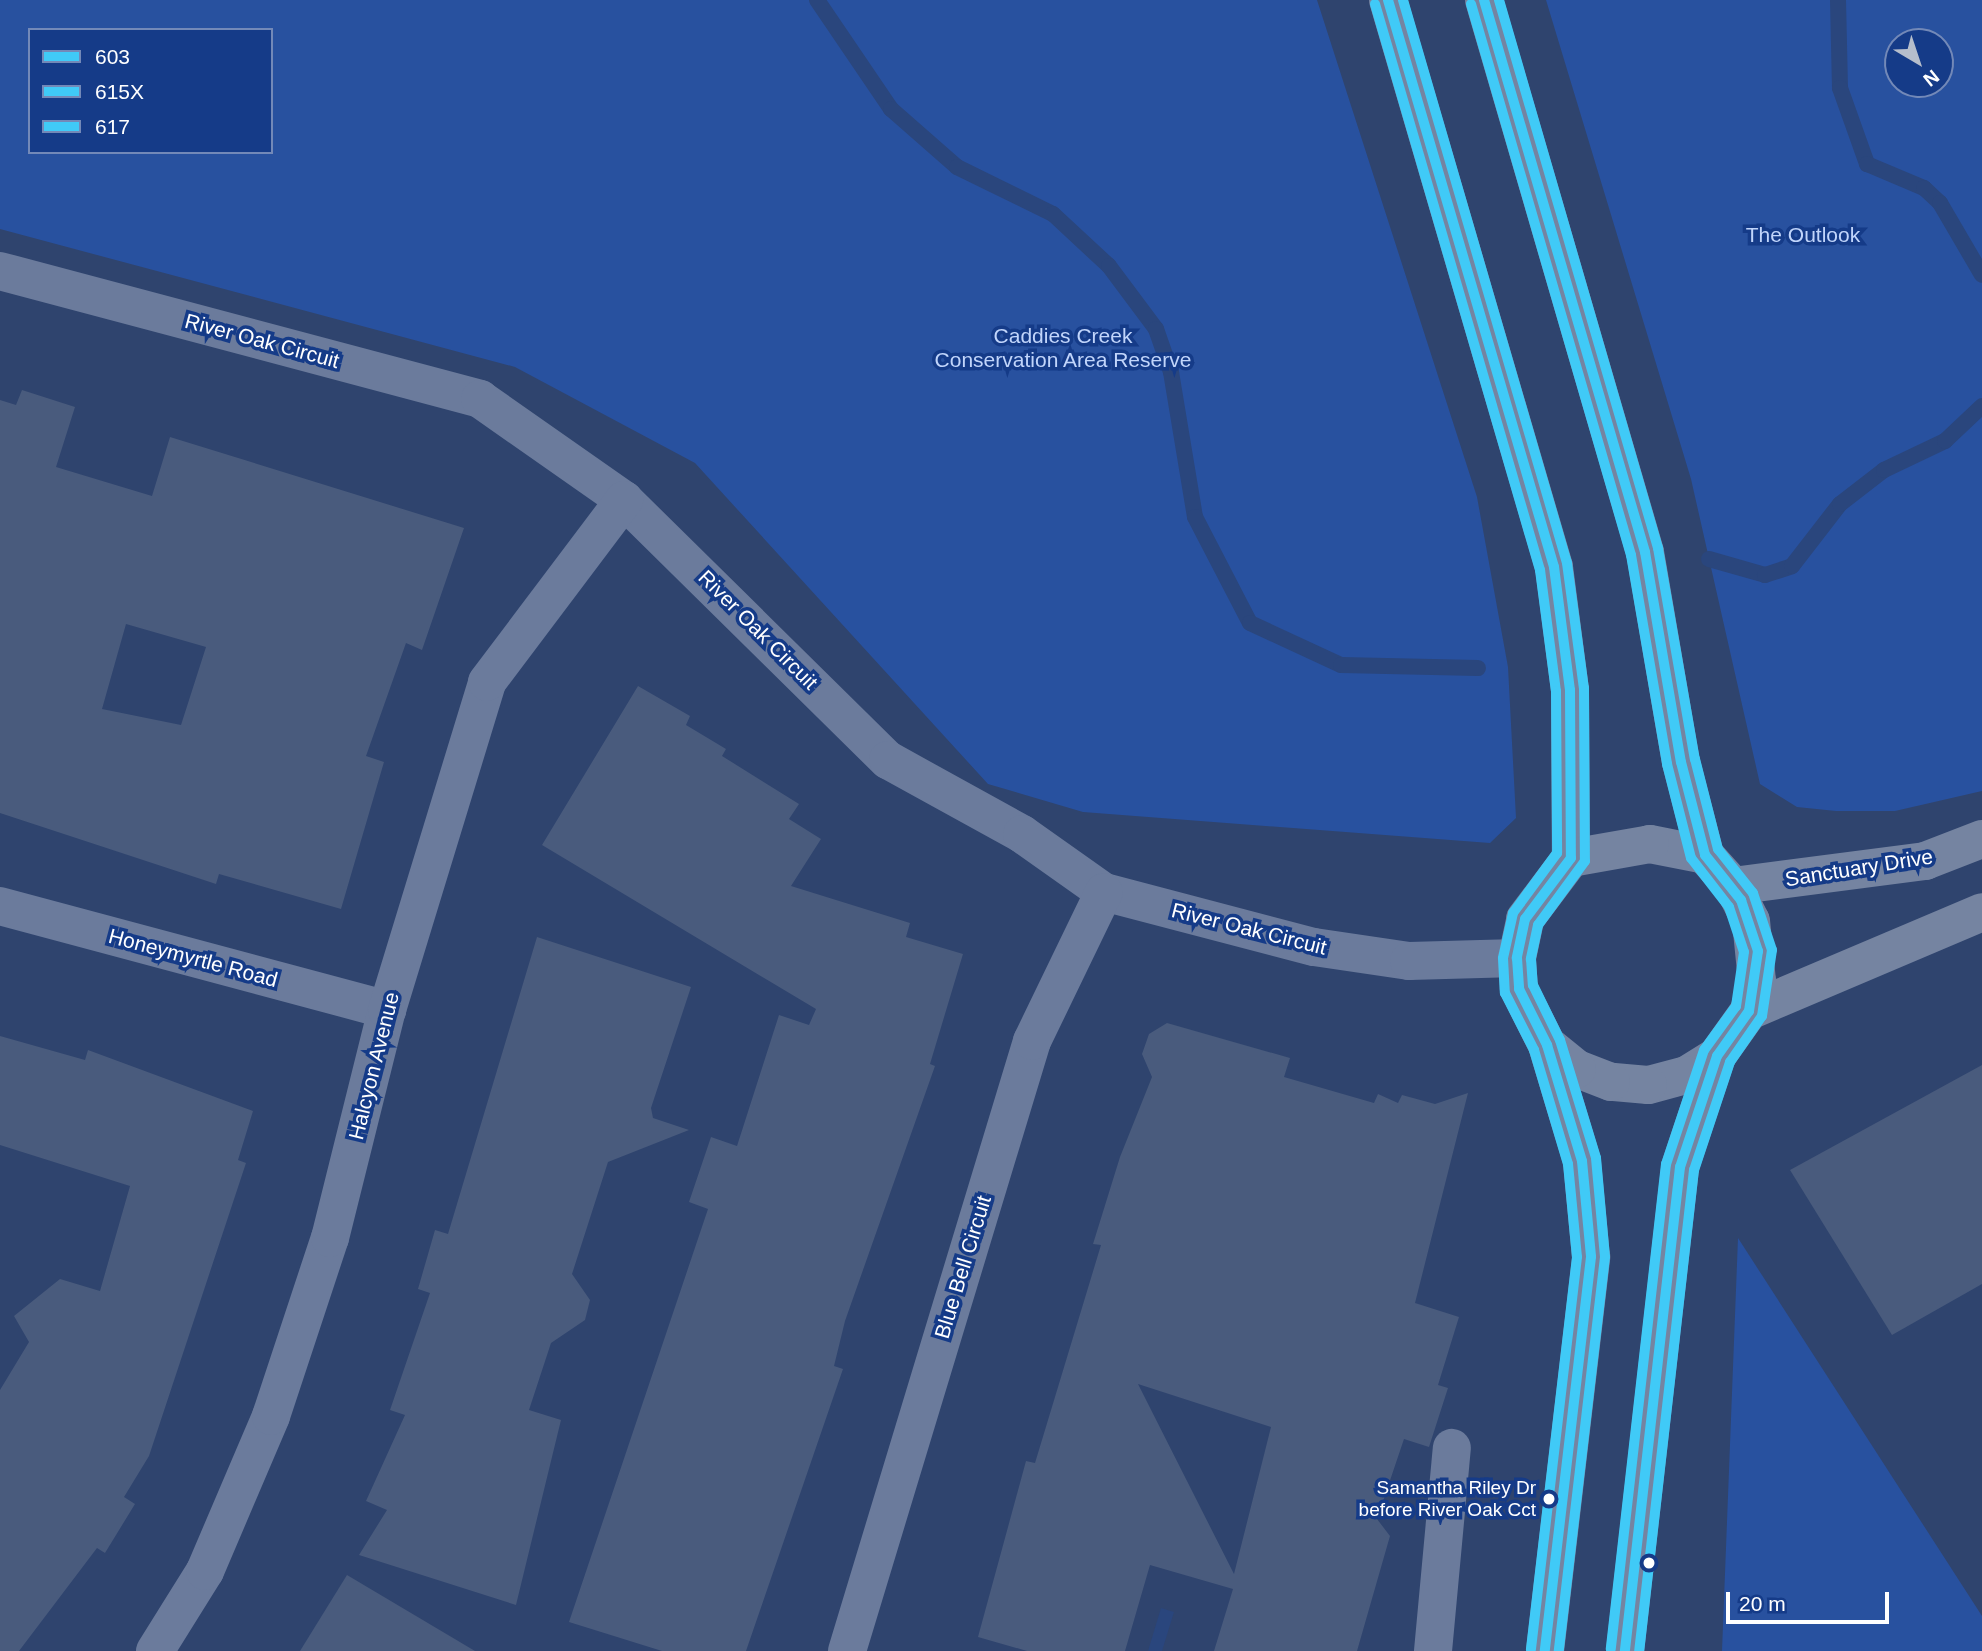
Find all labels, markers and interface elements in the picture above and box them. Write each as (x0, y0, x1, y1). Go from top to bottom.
legend (28, 28, 273, 154)
north arrow (1884, 28, 1954, 98)
text: 603 (95, 45, 130, 68)
text: N (1919, 66, 1943, 91)
text: 615X (95, 80, 144, 103)
text: 617 (95, 115, 130, 138)
park label: The Outlook (1746, 222, 1860, 248)
street label: River Oak Circuit (182, 308, 342, 374)
park label: Caddies Creek Conservation Area Reserve (934, 323, 1192, 373)
street label: River Oak Circuit (693, 565, 823, 695)
street label: Sanctuary Drive (1783, 844, 1935, 892)
street label: River Oak Circuit (1169, 898, 1329, 960)
street label: Honeymyrtle Road (106, 923, 280, 993)
street label: Halcyon Avenue (343, 989, 405, 1143)
street label: Blue Bell Circuit (929, 1192, 997, 1342)
place label: Samantha Riley Dr before River Oak Cct (1359, 1477, 1536, 1521)
marker: Samantha Riley Dr before River Oak Cct (1542, 1492, 1556, 1506)
unlabelled marker (1642, 1556, 1656, 1570)
scale bar (1730, 1578, 1893, 1622)
text: 20 m (1739, 1592, 1786, 1615)

